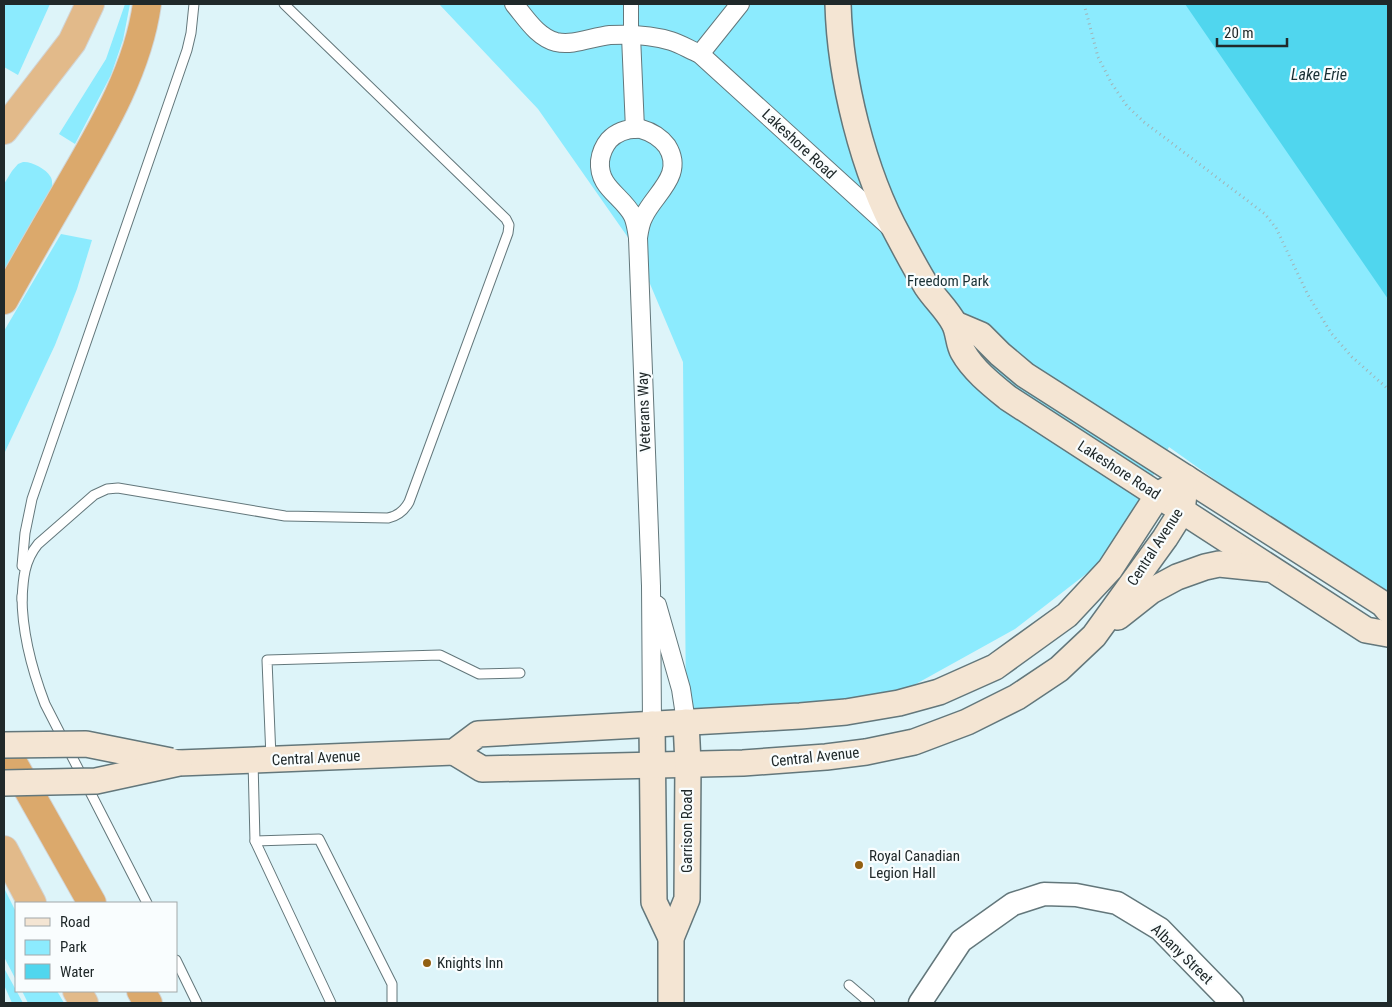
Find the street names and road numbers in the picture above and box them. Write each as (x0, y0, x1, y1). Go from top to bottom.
street label: Lakeshore Road (758, 105, 840, 183)
street label: Veterans Way (634, 372, 654, 452)
street label: Lakeshore Road (1074, 437, 1164, 503)
street label: Central Avenue (1123, 505, 1187, 589)
street label: Central Avenue (770, 743, 860, 771)
street label: Central Avenue (271, 747, 361, 769)
street label: Garrison Road (678, 789, 696, 873)
street label: Albany Street (1147, 920, 1217, 988)

